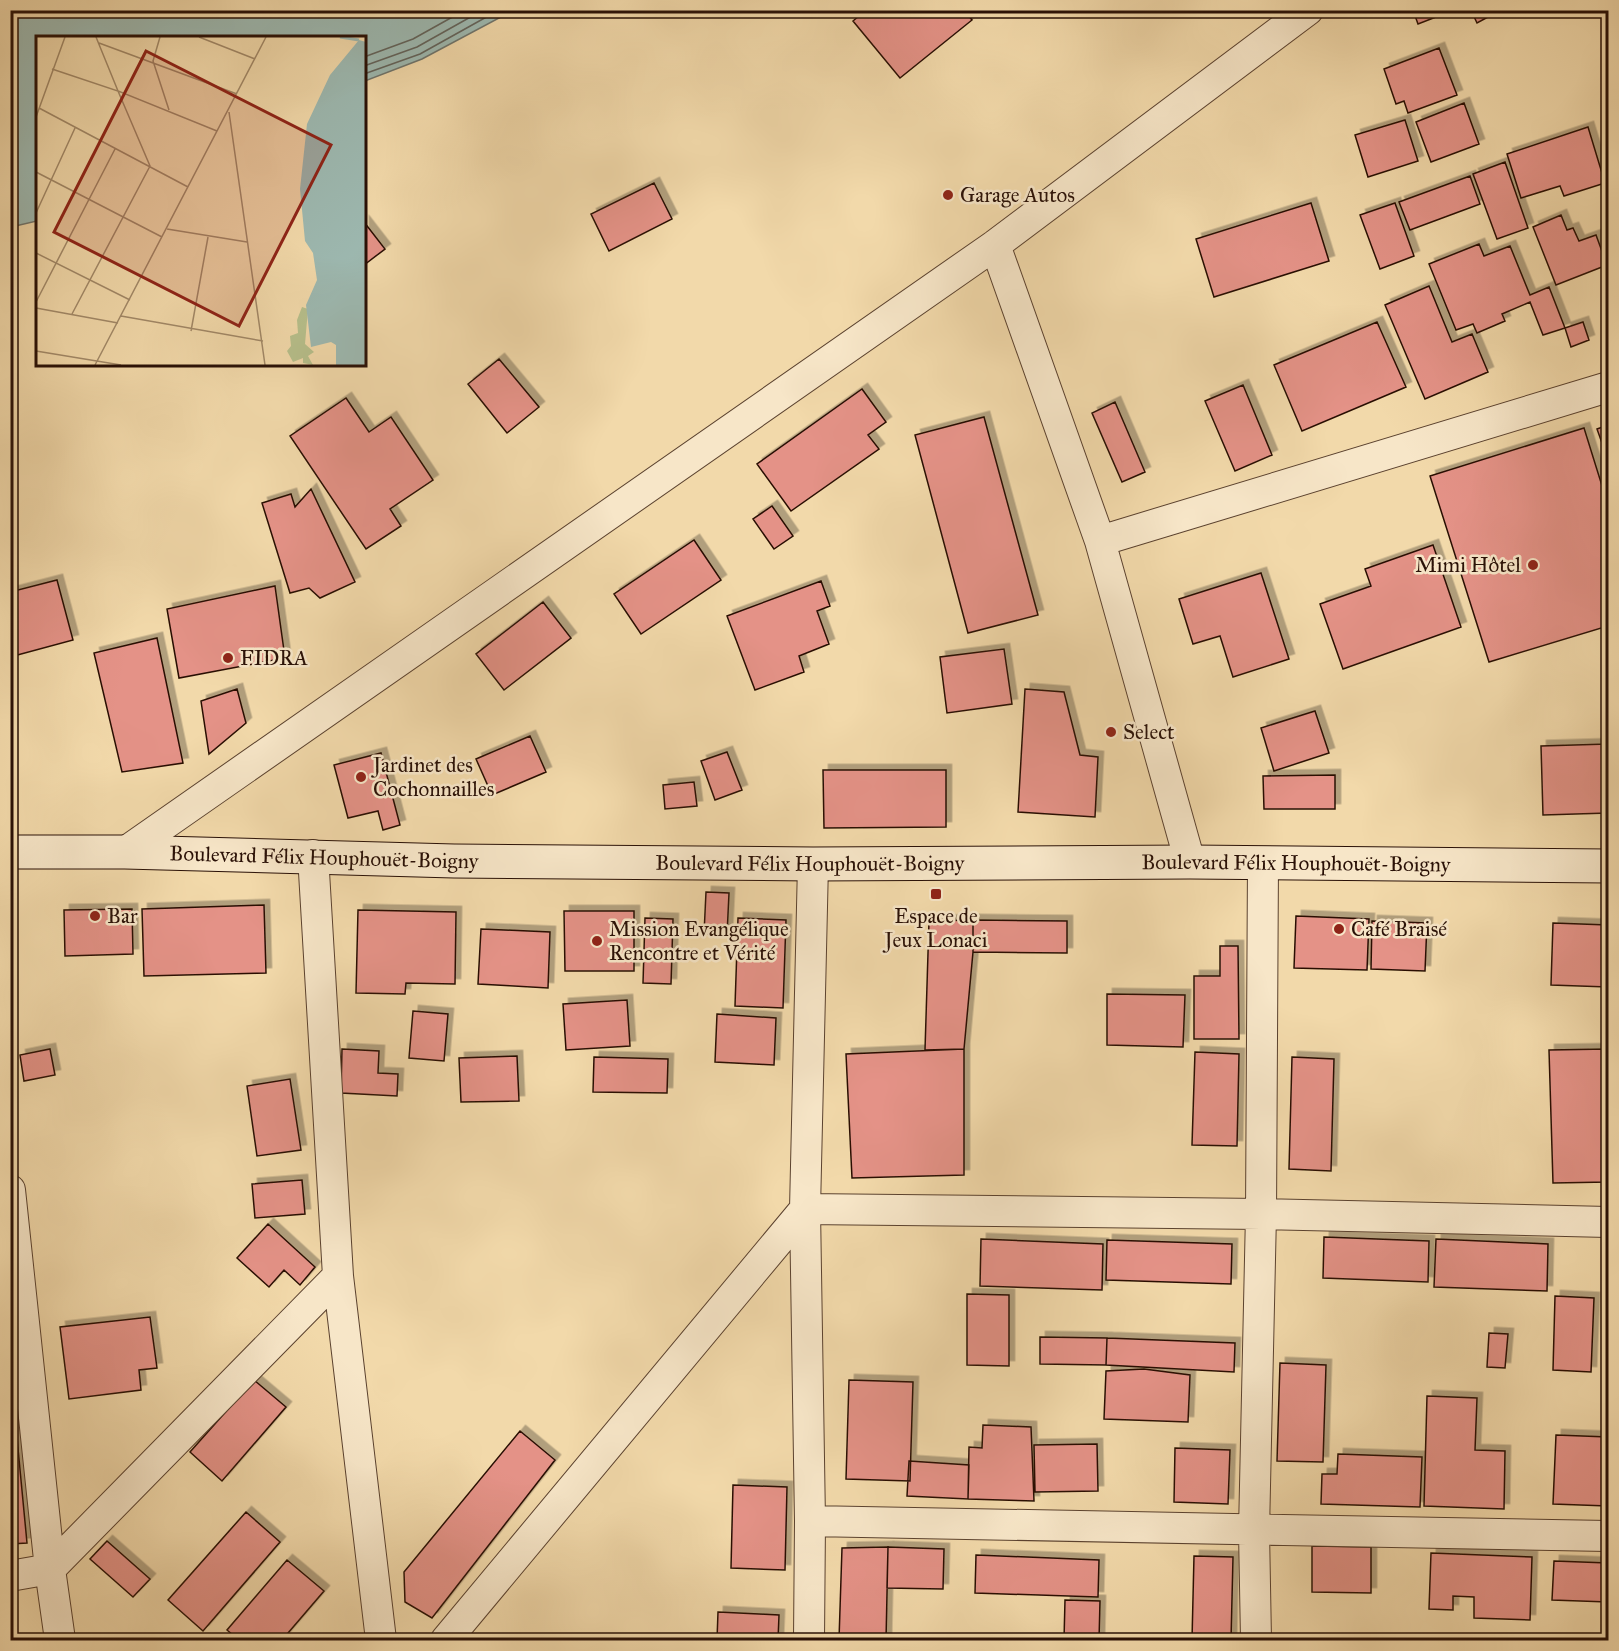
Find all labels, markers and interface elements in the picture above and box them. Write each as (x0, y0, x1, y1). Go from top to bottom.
inset map (36, 36, 366, 366)
place label: Garage Autos (960, 182, 1075, 208)
marker: Garage Autos (941, 188, 955, 202)
place label: Mimi Hôtel (1415, 552, 1521, 578)
marker: Mimi Hôtel (1526, 558, 1540, 572)
place label: FIDRA (240, 645, 308, 671)
marker: FIDRA (221, 651, 235, 665)
place label: Select (1123, 719, 1175, 745)
marker: Select (1104, 725, 1118, 739)
place label: Jardinet des Cochonnailles (371, 752, 494, 802)
marker: Jardinet des Cochonnailles (354, 770, 368, 784)
street label: Boulevard Félix Houphouët-Boigny (169, 840, 480, 874)
street label: Boulevard Félix Houphouët-Boigny (1141, 849, 1452, 878)
street label: Boulevard Félix Houphouët-Boigny (655, 850, 966, 877)
marker: Espace de Jeux Lonaci (929, 887, 943, 901)
place label: Bar (107, 903, 138, 929)
place label: Espace de Jeux Lonaci (882, 903, 988, 953)
marker: Bar (88, 909, 102, 923)
place label: Mission Evangélique Rencontre et Vérité (609, 916, 789, 966)
place label: Café Braisé (1351, 916, 1447, 942)
marker: Café Braisé (1332, 922, 1346, 936)
marker: Mission Evangélique Rencontre et Vérité (590, 934, 604, 948)

